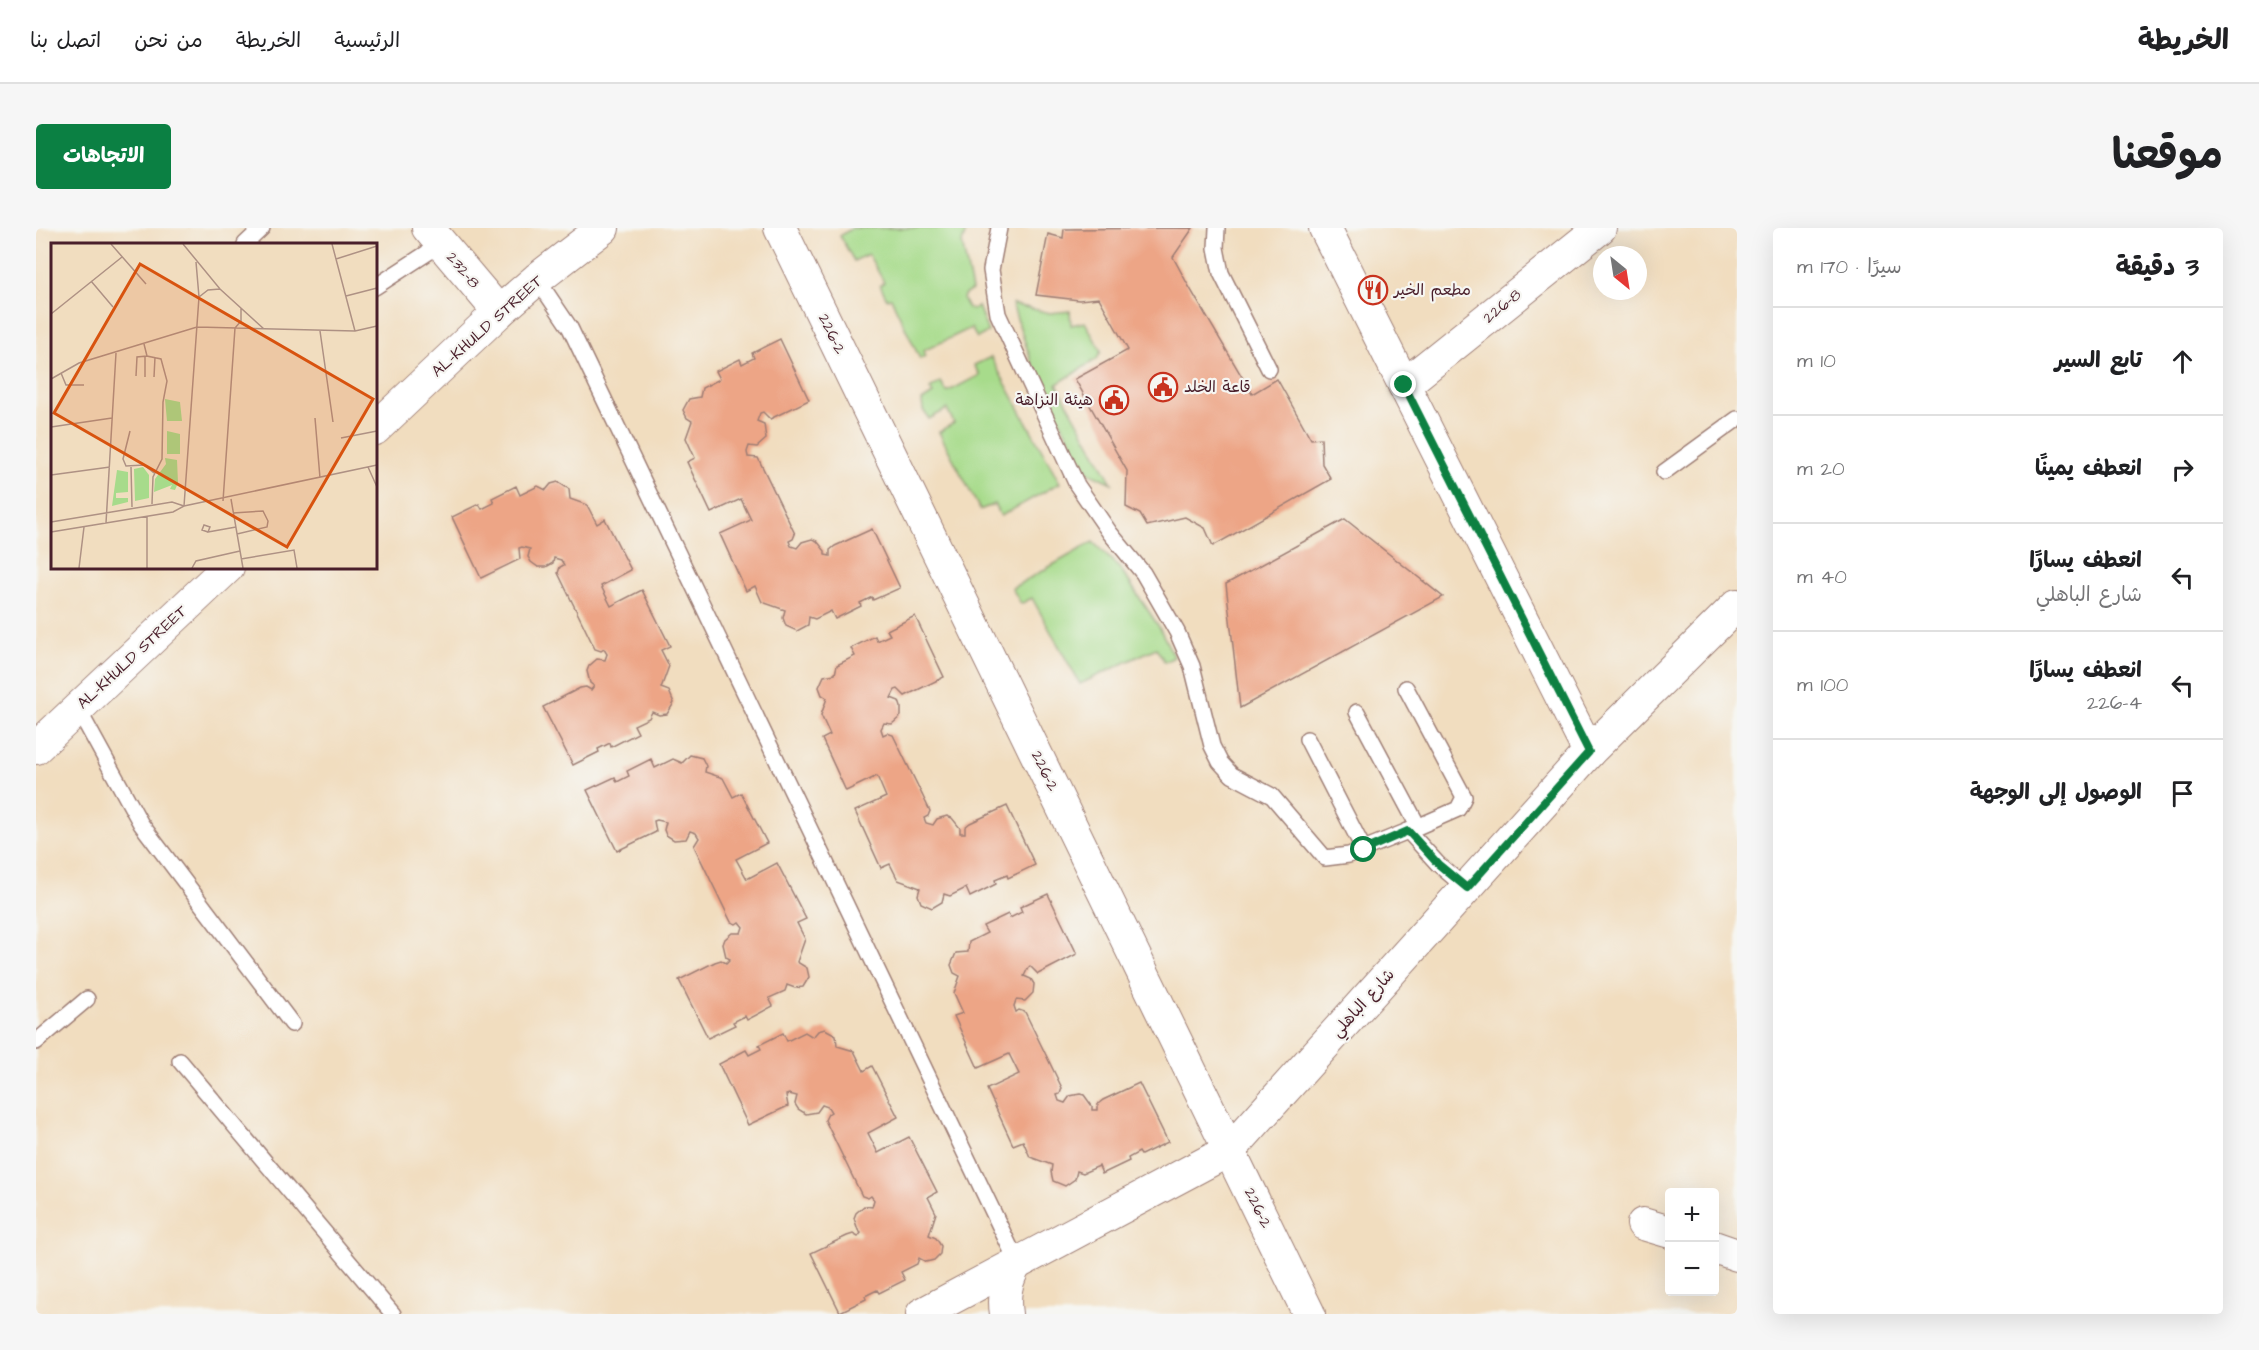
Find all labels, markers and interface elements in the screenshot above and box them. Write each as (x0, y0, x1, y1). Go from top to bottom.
text: الخريطة (2138, 21, 2229, 60)
text: اتصل بنا (30, 26, 101, 55)
text: من نحن (134, 26, 203, 55)
text: الخريطة (236, 26, 301, 55)
text: الرئيسية (334, 26, 400, 55)
button: الاتجاهات (36, 124, 171, 189)
text: موقعنا (2112, 127, 2223, 185)
inset map (51, 243, 376, 568)
north arrow (1593, 246, 1647, 300)
street label: 232-8 (441, 247, 485, 293)
text: 3 دقيقة (2115, 249, 2199, 285)
text: سيرًا · 170 m (1797, 253, 1902, 281)
street label: AL-KHULD STREET (426, 270, 548, 382)
restaurant icon: مطعم الخير (1357, 274, 1389, 306)
place label: مطعم الخير (1392, 279, 1471, 302)
street label: 226-8 (1478, 284, 1526, 328)
street label: 226-2 (813, 310, 851, 358)
text: تابع السير (2055, 345, 2142, 376)
icon: ahead (2166, 345, 2199, 378)
text: 10 m (1797, 347, 1836, 375)
public building icon: قاعة الخلد (1147, 371, 1179, 403)
route end (1390, 371, 1416, 397)
place label: قاعة الخلد (1184, 376, 1251, 398)
public building icon: هيئة النزاهة (1098, 384, 1130, 416)
place label: هيئة النزاهة (1016, 389, 1093, 411)
text: انعطف يمينًا (2035, 453, 2142, 484)
icon: right (2166, 453, 2199, 486)
text: 20 m (1797, 455, 1845, 483)
text: انعطف يسارًا (2029, 545, 2142, 576)
icon: left (2166, 561, 2199, 594)
text: 40 m (1797, 563, 1847, 591)
text: شارع الباهلي (2036, 581, 2142, 609)
street label: AL-KHULD STREET (72, 600, 192, 714)
text: انعطف يسارًا (2029, 655, 2142, 686)
icon: left (2166, 669, 2199, 702)
text: 100 m (1797, 671, 1848, 699)
text: 226-4 (2087, 689, 2142, 717)
street label: 226-2 (1026, 747, 1064, 795)
text: الوصول إلى الوجهة (1970, 777, 2142, 808)
icon: arrive (2166, 777, 2199, 810)
route start (1350, 836, 1376, 862)
street label: شارع الباهلي (1326, 964, 1402, 1044)
street label: 226-2 (1239, 1184, 1277, 1232)
map controls (1665, 1188, 1719, 1296)
button: + (1665, 1188, 1719, 1242)
button: − (1665, 1242, 1719, 1296)

